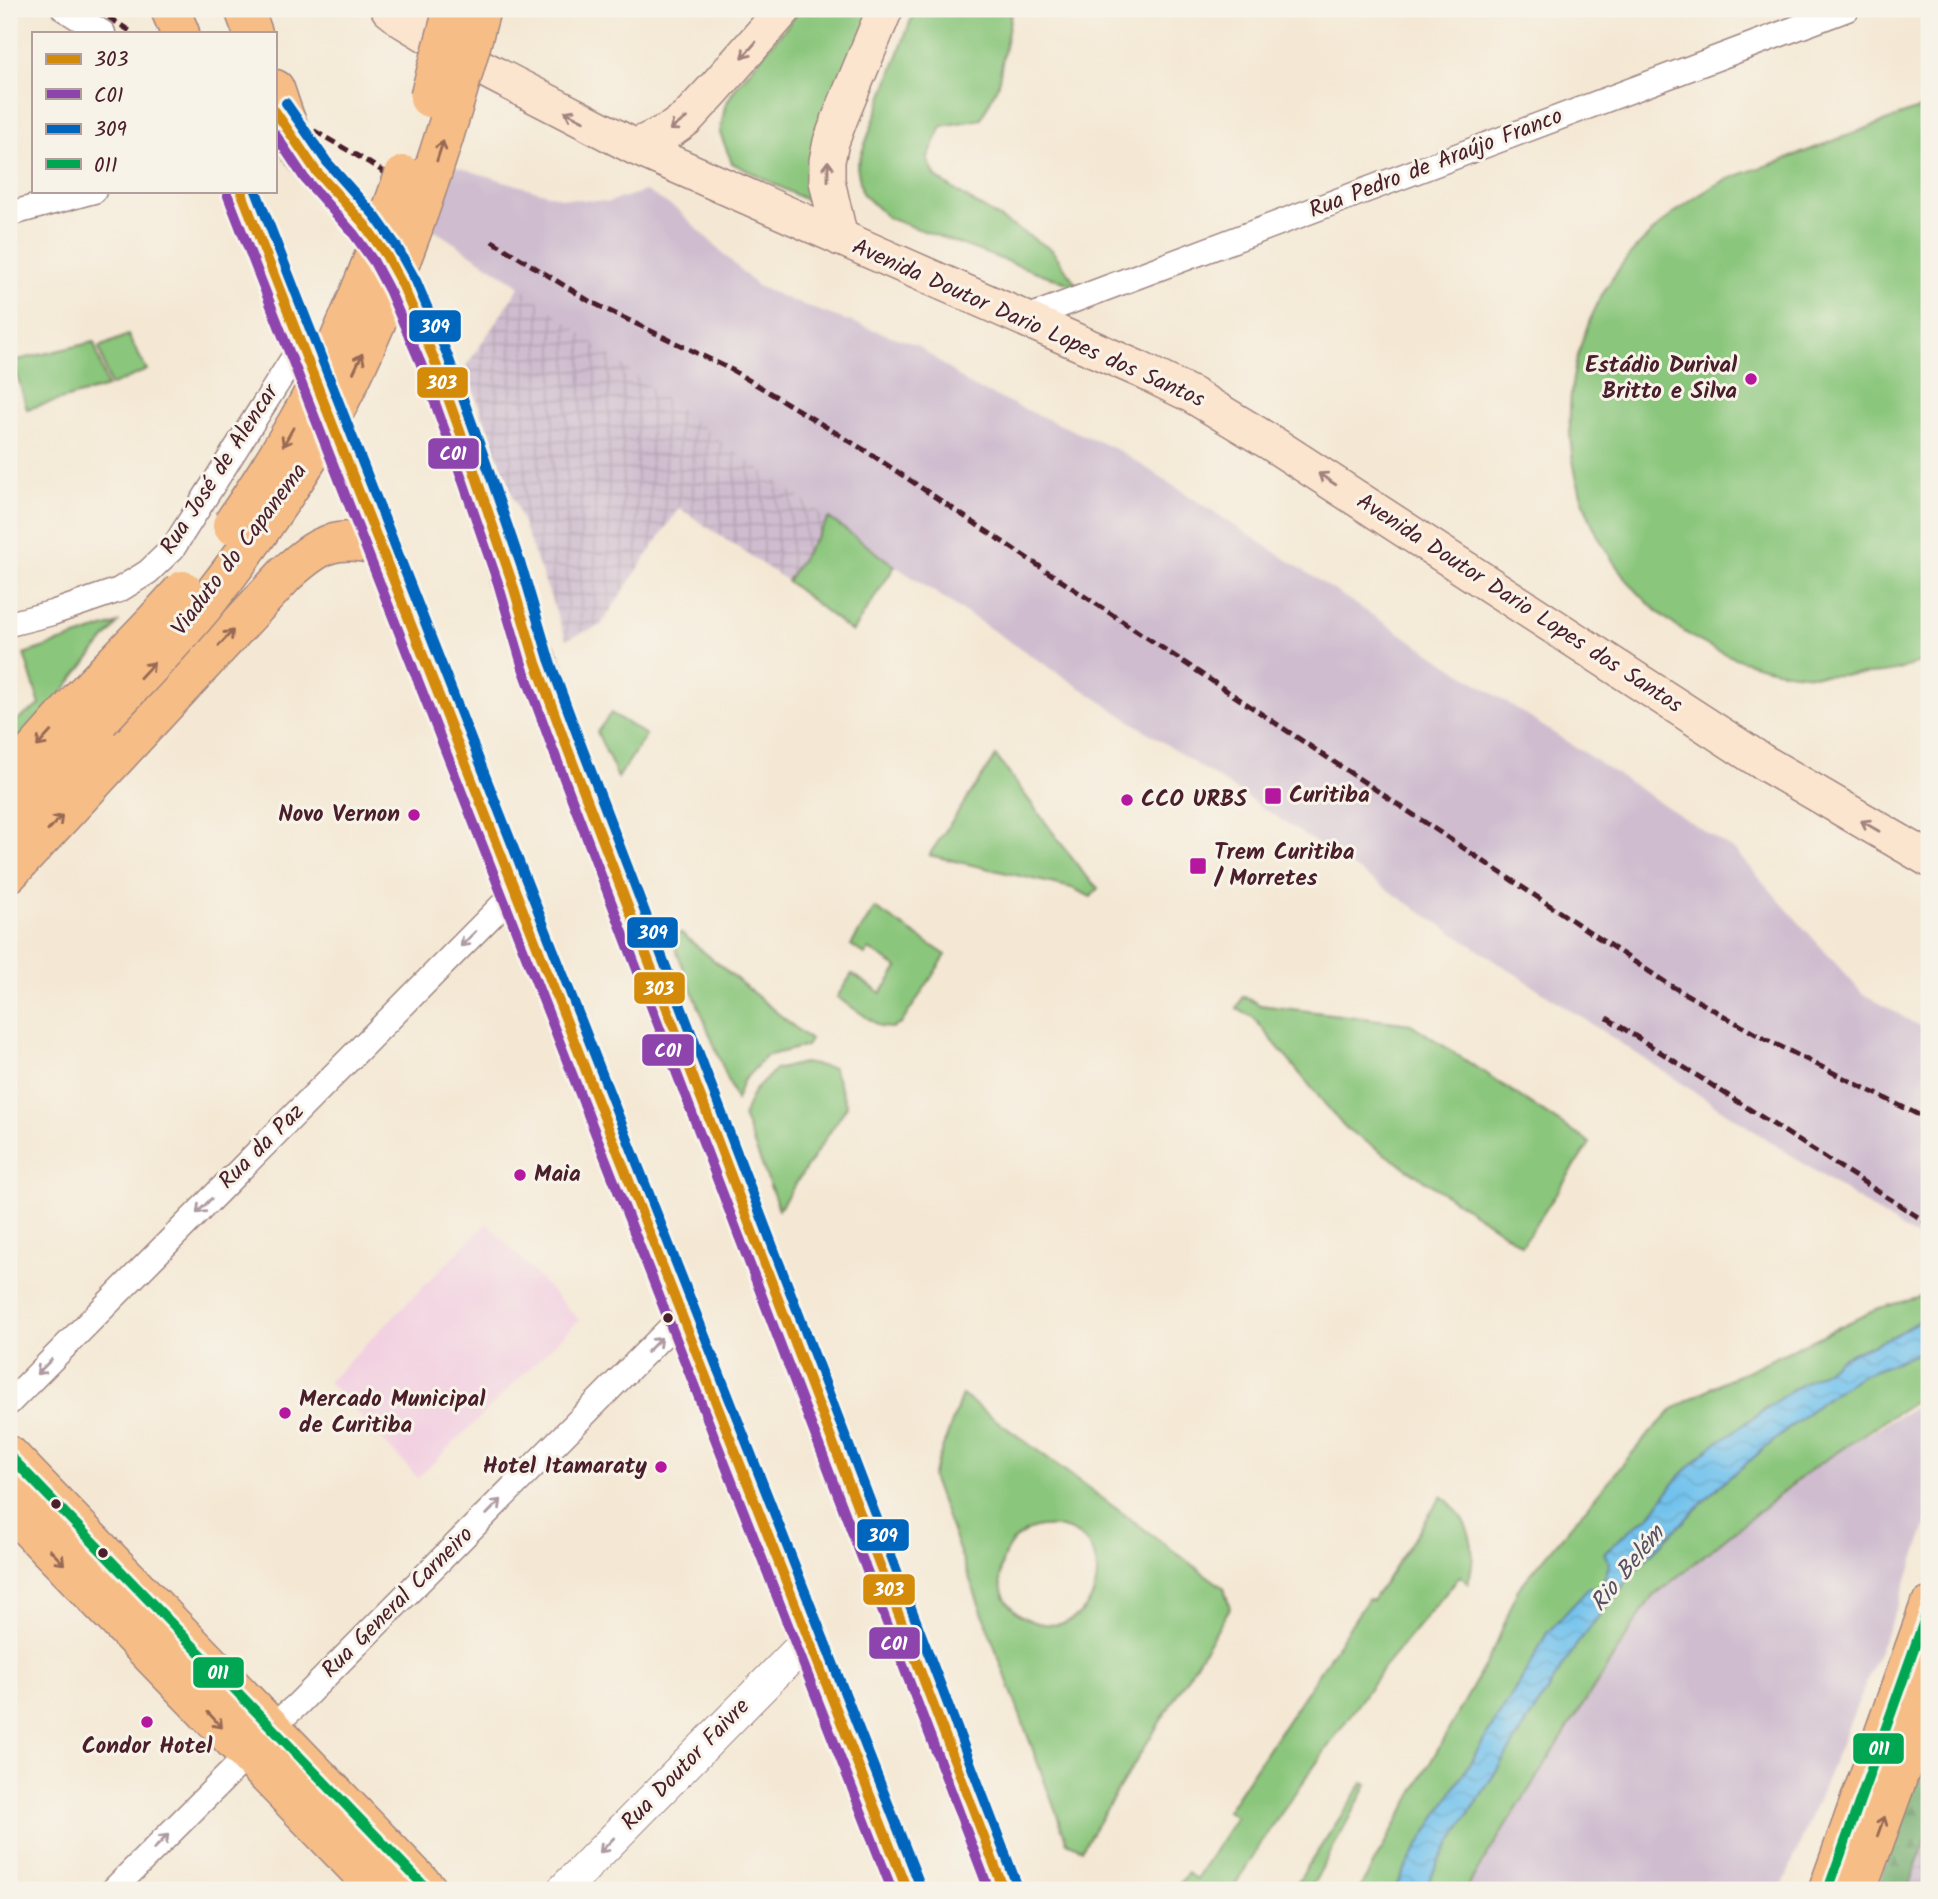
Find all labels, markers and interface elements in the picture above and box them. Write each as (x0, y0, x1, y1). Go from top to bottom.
legend (32, 32, 276, 192)
one-way arrow (741, 41, 757, 59)
text: 303 (94, 44, 128, 77)
text: C01 (94, 80, 124, 113)
street label: Rua Pedro de Araújo Franco (1304, 99, 1568, 229)
one-way arrow (564, 108, 585, 122)
text: 309 (94, 114, 127, 147)
one-way arrow (669, 117, 688, 131)
one-way arrow (435, 140, 447, 162)
text: 011 (94, 150, 118, 183)
one-way arrow (821, 160, 835, 183)
street label: Avenida Doutor Dario Lopes dos Santos (846, 230, 1210, 418)
line badge: 309 (408, 309, 462, 343)
text: 309 (419, 313, 450, 343)
place label: Estádio Durival Britto e Silva (1585, 348, 1738, 410)
one-way arrow (352, 353, 366, 374)
line badge: 303 (416, 366, 469, 399)
text: 303 (426, 369, 457, 399)
marker: Estádio Durival Britto e Silva (1743, 371, 1759, 387)
street label: Rua José de Alencar (151, 377, 289, 562)
one-way arrow (281, 426, 294, 447)
line badge: C01 (427, 437, 480, 470)
text: C01 (439, 440, 467, 470)
street label: Viaduto do Capanema (163, 456, 317, 644)
one-way arrow (1318, 472, 1337, 486)
street label: Avenida Doutor Dario Lopes dos Santos (1349, 485, 1689, 723)
one-way arrow (218, 630, 235, 647)
one-way arrow (138, 662, 155, 679)
one-way arrow (36, 730, 52, 748)
place label: Curitiba (1289, 778, 1370, 814)
place label: CCO URBS (1141, 782, 1247, 818)
marker: Curitiba (1263, 786, 1283, 806)
marker: CCO URBS (1119, 792, 1135, 808)
place label: Novo Vernon (278, 797, 400, 833)
marker: Novo Vernon (406, 807, 422, 823)
one-way arrow (47, 814, 63, 832)
one-way arrow (1860, 818, 1880, 832)
place label: Trem Curitiba / Morretes (1213, 835, 1355, 897)
marker: Trem Curitiba / Morretes (1188, 856, 1208, 876)
line badge: 309 (626, 916, 679, 949)
text: 309 (637, 919, 668, 949)
one-way arrow (459, 931, 476, 948)
line badge: 303 (633, 971, 686, 1005)
text: 303 (643, 975, 674, 1005)
line badge: C01 (641, 1033, 695, 1067)
text: C01 (654, 1037, 682, 1067)
street label: Rua da Paz (211, 1096, 313, 1198)
place label: Maia (534, 1157, 581, 1193)
marker: Maia (512, 1167, 528, 1183)
one-way arrow (196, 1197, 213, 1214)
unlabelled marker (661, 1311, 675, 1325)
one-way arrow (646, 1337, 663, 1354)
one-way arrow (36, 1358, 53, 1375)
place label: Mercado Municipal de Curitiba (299, 1382, 486, 1444)
marker: Mercado Municipal de Curitiba (277, 1405, 293, 1421)
place label: Hotel Itamaraty (483, 1449, 647, 1485)
marker: Hotel Itamaraty (653, 1459, 669, 1475)
unlabelled marker (49, 1497, 63, 1511)
one-way arrow (485, 1498, 502, 1515)
water label: Rio Belém (1581, 1516, 1676, 1621)
street label: Rua General Carneiro (313, 1518, 483, 1688)
line badge: 309 (856, 1518, 910, 1552)
text: 309 (867, 1522, 898, 1552)
unlabelled marker (96, 1546, 110, 1560)
one-way arrow (48, 1548, 65, 1565)
line badge: 303 (862, 1573, 916, 1606)
text: 303 (873, 1576, 904, 1606)
line badge: C01 (868, 1626, 921, 1660)
text: C01 (880, 1630, 908, 1660)
line badge: 011 (192, 1656, 245, 1689)
text: 011 (207, 1659, 229, 1689)
street label: Rua Doutor Faivre (613, 1690, 759, 1840)
one-way arrow (207, 1711, 224, 1728)
marker: Condor Hotel (139, 1714, 155, 1730)
place label: Condor Hotel (82, 1729, 213, 1765)
line badge: 011 (1852, 1732, 1905, 1765)
text: 011 (1868, 1735, 1890, 1765)
one-way arrow (1875, 1816, 1888, 1838)
one-way arrow (153, 1833, 170, 1850)
one-way arrow (599, 1837, 616, 1854)

